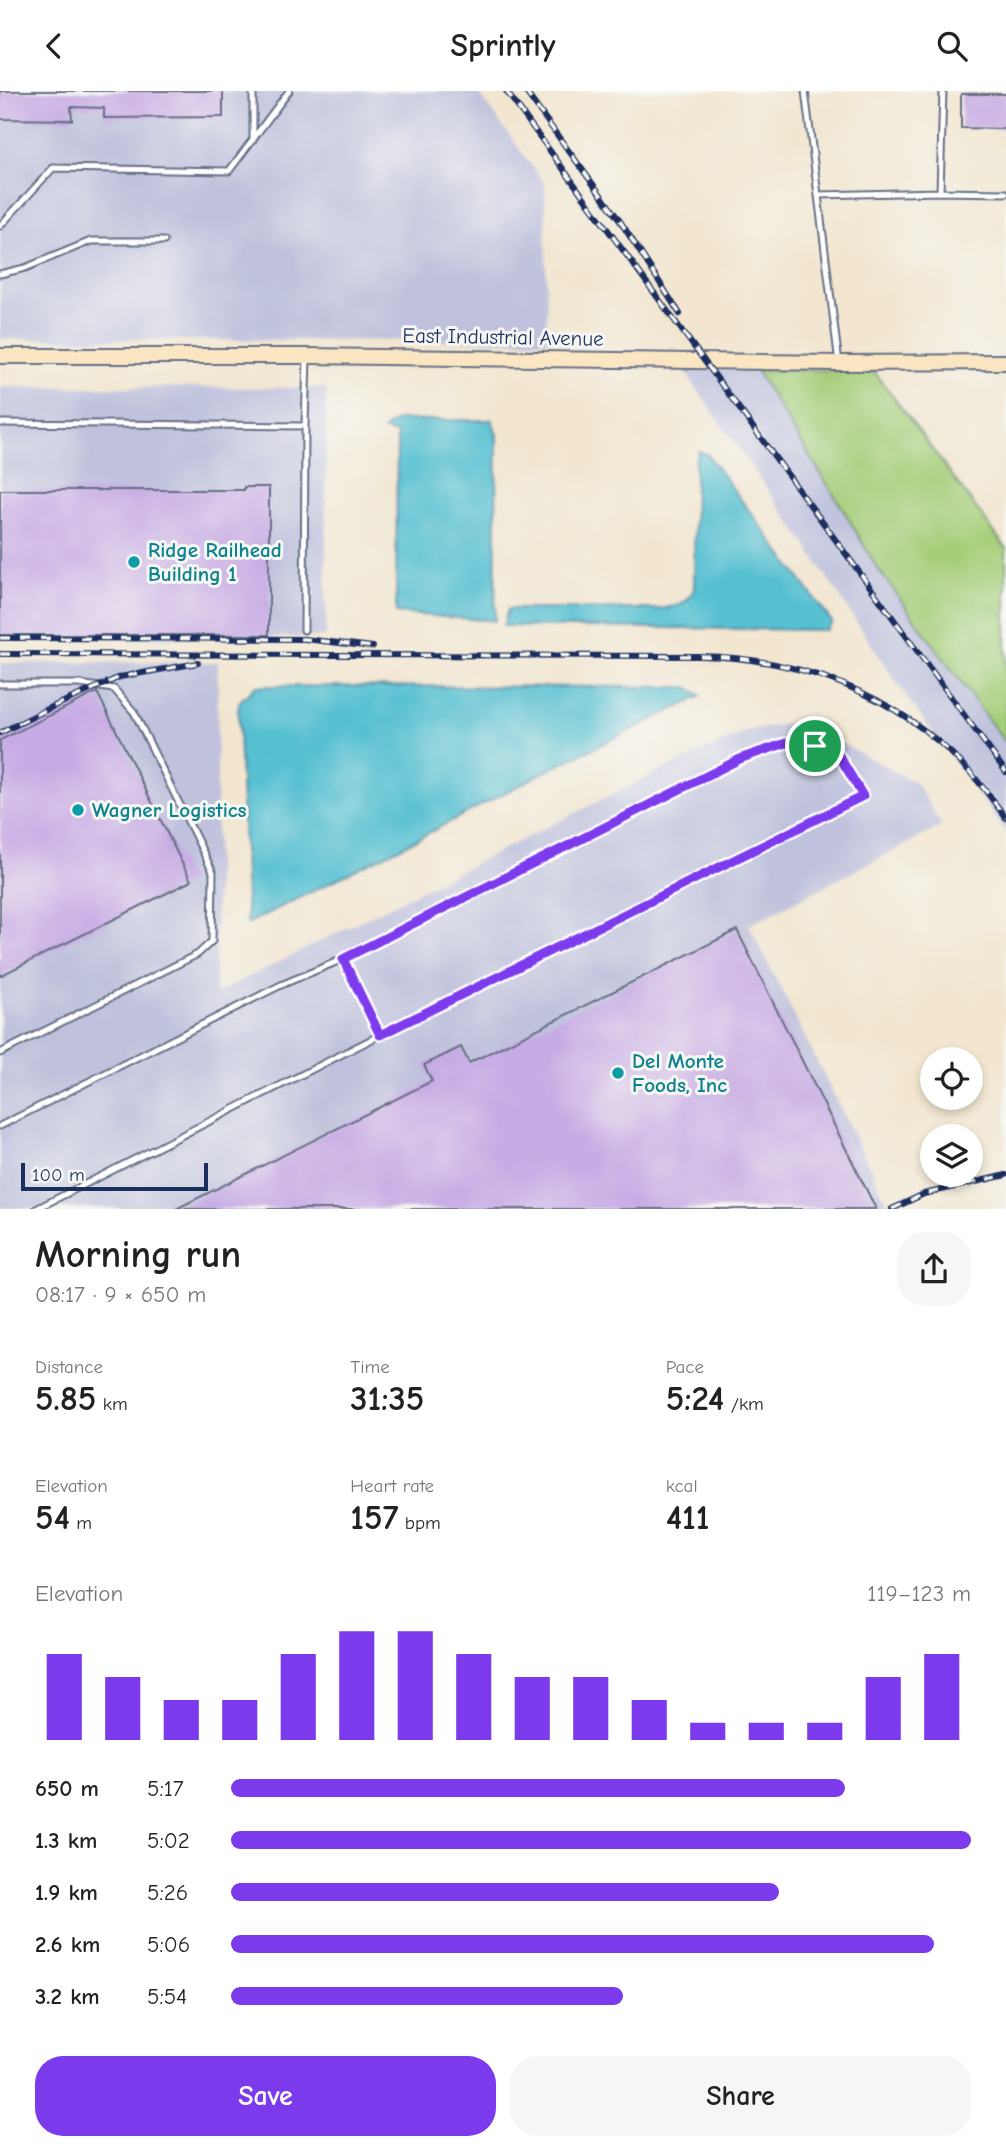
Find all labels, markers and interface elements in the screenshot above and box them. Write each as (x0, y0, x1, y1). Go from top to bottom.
icon: back (35, 27, 73, 65)
text: Sprintly (451, 27, 555, 64)
icon: search (933, 27, 971, 65)
street label: East Industrial Avenue (402, 323, 604, 351)
place label: Ridge Railhead Building 1 (148, 538, 282, 586)
marker: Ridge Railhead Building 1 (126, 554, 142, 570)
pin (785, 716, 845, 776)
icon: arrive (796, 727, 834, 765)
place label: Wagner Logistics (92, 798, 247, 822)
marker: Wagner Logistics (70, 802, 86, 818)
map controls (920, 1047, 983, 1187)
button: locate (920, 1047, 983, 1110)
place label: Del Monte Foods, Inc (632, 1049, 727, 1097)
marker: Del Monte Foods, Inc (610, 1065, 626, 1081)
button: layers (920, 1124, 983, 1187)
scale bar (21, 1160, 208, 1191)
text: 100 m (32, 1164, 85, 1186)
button: share (897, 1232, 971, 1306)
text: Morning run (35, 1233, 241, 1277)
text: 08:17 · 9 × 650 m (35, 1281, 206, 1308)
text: Distance (35, 1356, 103, 1378)
text: Time (350, 1356, 390, 1378)
text: Pace (666, 1356, 704, 1378)
text: 5.85 (35, 1378, 96, 1419)
text: 31:35 (350, 1378, 424, 1419)
text: 5:24 (666, 1378, 724, 1419)
text: km (96, 1393, 128, 1415)
text: /km (724, 1393, 764, 1415)
text: Elevation (35, 1475, 108, 1497)
text: Heart rate (350, 1475, 434, 1497)
text: kcal (666, 1475, 698, 1497)
text: 54 (35, 1497, 70, 1538)
text: 157 (350, 1497, 398, 1538)
text: 411 (666, 1497, 710, 1538)
text: m (70, 1512, 92, 1534)
text: bpm (398, 1512, 441, 1534)
text: Elevation (35, 1580, 123, 1607)
text: 119–123 m (867, 1580, 971, 1607)
text: 650 m (35, 1775, 99, 1802)
text: 5:17 (147, 1775, 184, 1802)
text: 1.3 km (35, 1827, 97, 1854)
text: 5:02 (147, 1827, 190, 1854)
text: 1.9 km (35, 1879, 98, 1906)
text: 5:26 (147, 1879, 188, 1906)
text: 2.6 km (35, 1931, 100, 1958)
text: 5:06 (147, 1931, 190, 1958)
text: 3.2 km (35, 1983, 100, 2010)
text: 5:54 (147, 1983, 187, 2010)
button: Save (35, 2056, 496, 2136)
button: Share (510, 2056, 971, 2136)

